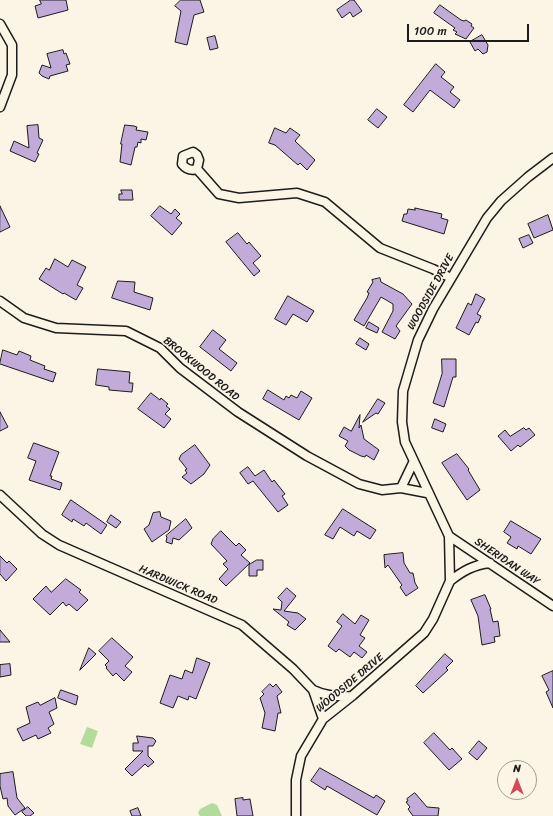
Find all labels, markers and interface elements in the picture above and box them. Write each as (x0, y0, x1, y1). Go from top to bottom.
scale bar (409, 16, 531, 42)
text: 100 m (414, 20, 447, 42)
street label: WOODSIDE DRIVE (405, 252, 457, 332)
street label: BROOKWOOD ROAD (160, 334, 242, 404)
street label: SHERIDAN WAY (472, 535, 542, 589)
street label: HARDWICK ROAD (137, 563, 219, 607)
street label: WOODSIDE DRIVE (313, 651, 387, 715)
text: N (513, 759, 521, 778)
north arrow (497, 760, 537, 800)

